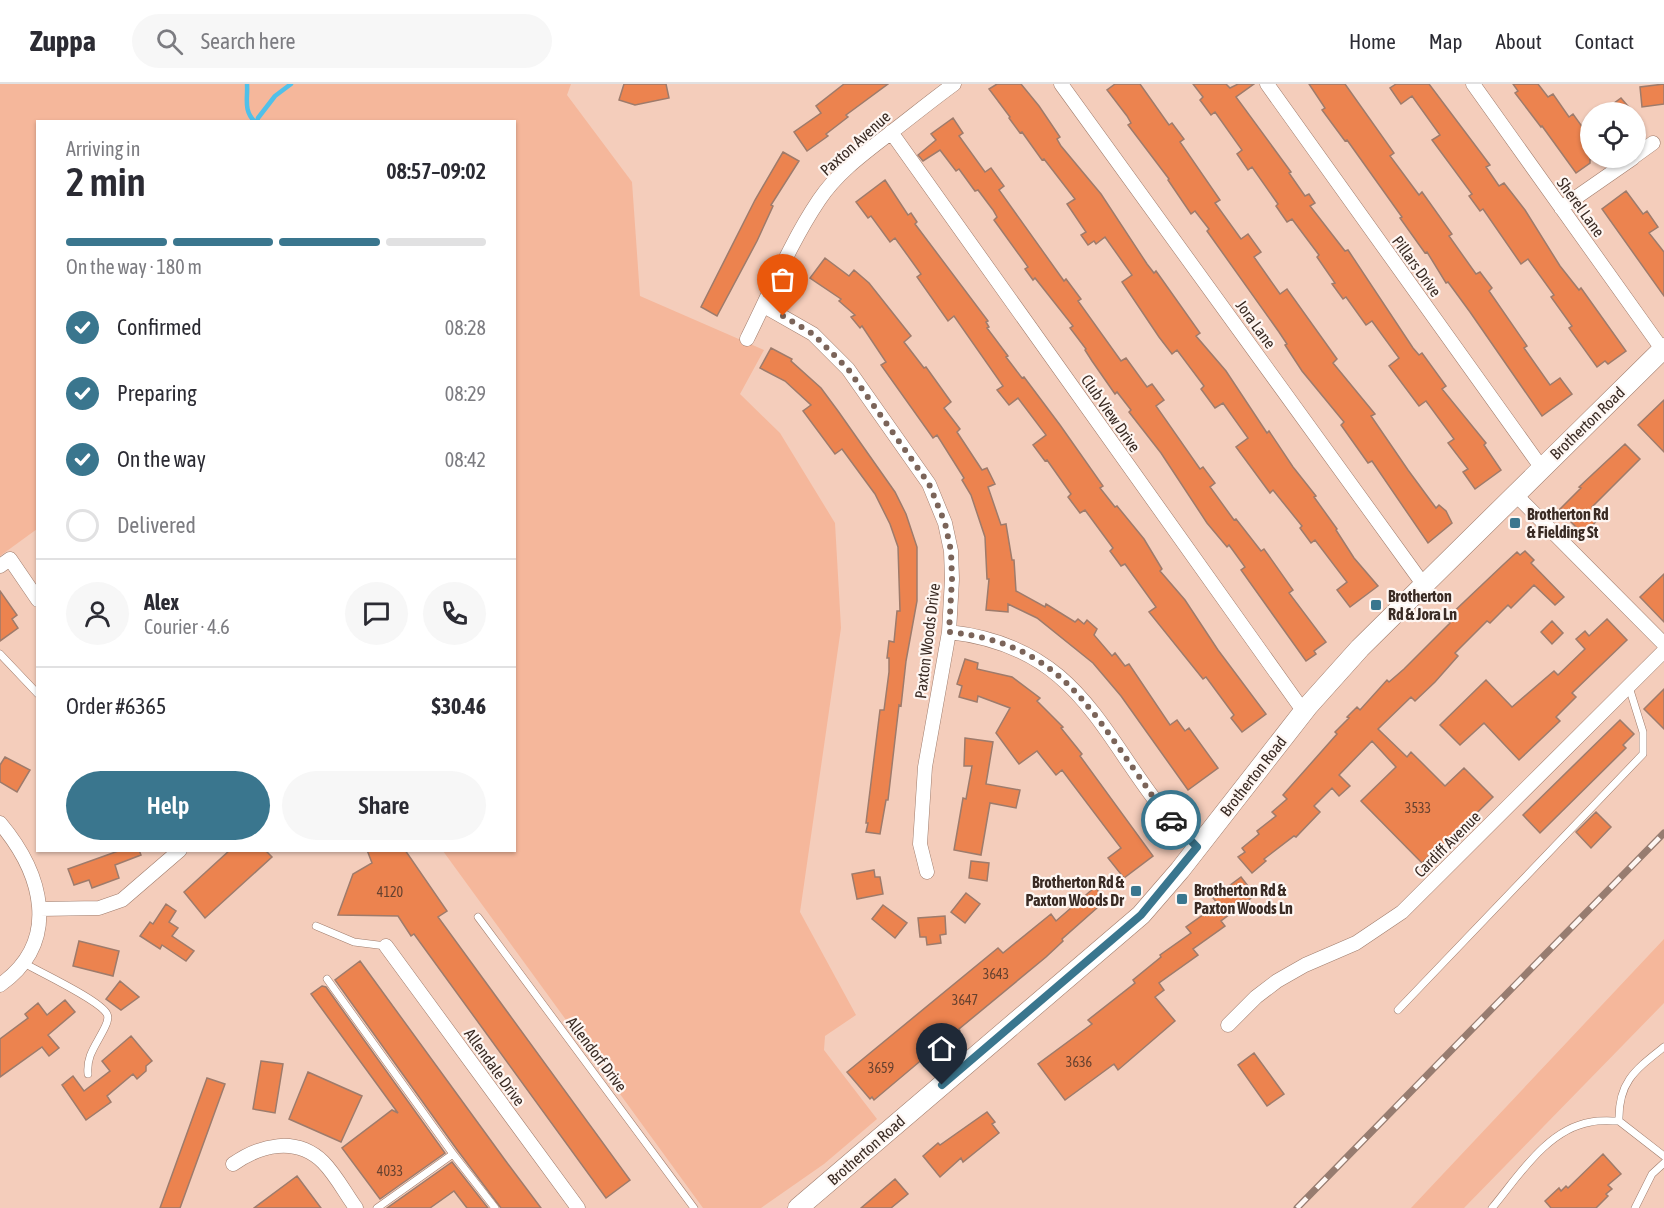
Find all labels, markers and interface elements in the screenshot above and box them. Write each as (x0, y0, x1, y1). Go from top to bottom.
search box (132, 14, 552, 68)
text: Zuppa (30, 25, 96, 57)
icon: search (153, 25, 186, 58)
text: Search here (201, 28, 296, 54)
text: Home (1349, 29, 1396, 53)
text: Map (1429, 29, 1463, 53)
text: About (1496, 29, 1542, 53)
text: Contact (1575, 29, 1634, 53)
map controls (1580, 102, 1646, 168)
button: locate (1580, 102, 1646, 168)
street label: Paxton Avenue (816, 107, 894, 179)
text: Arriving in (66, 137, 140, 160)
text: 08:57–09:02 (386, 158, 486, 184)
text: 2 min (66, 160, 146, 204)
street label: Sherel Lane (1553, 174, 1609, 240)
street label: Pillars Drive (1389, 232, 1445, 300)
pin (757, 254, 808, 316)
text: On the way · 180 m (66, 255, 202, 278)
icon: bag (766, 263, 799, 296)
street label: Jora Lane (1232, 296, 1280, 352)
icon: check (66, 311, 99, 344)
text: Confirmed (117, 314, 202, 340)
text: 08:28 (445, 316, 486, 339)
street label: Club View Drive (1078, 371, 1144, 455)
icon: check (66, 377, 99, 410)
text: Preparing (117, 380, 197, 406)
text: 08:29 (445, 382, 486, 405)
street label: Brotherton Road (1546, 383, 1628, 463)
icon: check (66, 443, 99, 476)
text: On the way (117, 446, 206, 472)
text: 08:42 (445, 448, 486, 471)
place label: Brotherton Rd & Fielding St (1527, 505, 1609, 541)
text: Delivered (117, 512, 196, 538)
marker: Brotherton Rd & Fielding St (1508, 516, 1522, 530)
button: person (66, 582, 129, 645)
button: chat (345, 582, 408, 645)
button: phone (423, 582, 486, 645)
street label: Paxton Woods Drive (911, 582, 943, 700)
place label: Brotherton Rd & Jora Ln (1388, 587, 1457, 623)
text: Alex (144, 589, 179, 615)
marker: Brotherton Rd & Jora Ln (1369, 598, 1383, 612)
text: Courier · 4.6 (144, 615, 230, 638)
text: Order #6365 (66, 693, 166, 719)
text: $30.46 (431, 693, 486, 719)
street label: Brotherton Road (1216, 732, 1290, 820)
button: Help (66, 771, 270, 840)
button: Share (282, 771, 486, 840)
courier (1141, 790, 1201, 850)
house number: 3533 (1405, 800, 1431, 816)
icon: car (1155, 804, 1188, 837)
street label: Cardiff Avenue (1410, 807, 1484, 881)
place label: Brotherton Rd & Paxton Woods Dr (1025, 873, 1125, 909)
place label: Brotherton Rd & Paxton Woods Ln (1194, 881, 1293, 917)
house number: 4120 (377, 884, 404, 900)
marker: Brotherton Rd & Paxton Woods Dr (1129, 884, 1143, 898)
marker: Brotherton Rd & Paxton Woods Ln (1175, 892, 1189, 906)
house number: 3643 (983, 966, 1009, 982)
house number: 3647 (952, 992, 978, 1008)
street label: Allendorf Drive (563, 1013, 631, 1095)
pin (916, 1023, 967, 1085)
street label: Allendale Drive (461, 1025, 529, 1109)
icon: home (925, 1032, 958, 1065)
house number: 3636 (1066, 1054, 1093, 1070)
house number: 3659 (868, 1060, 894, 1076)
street label: Brotherton Road (824, 1112, 908, 1188)
house number: 4033 (377, 1163, 403, 1179)

